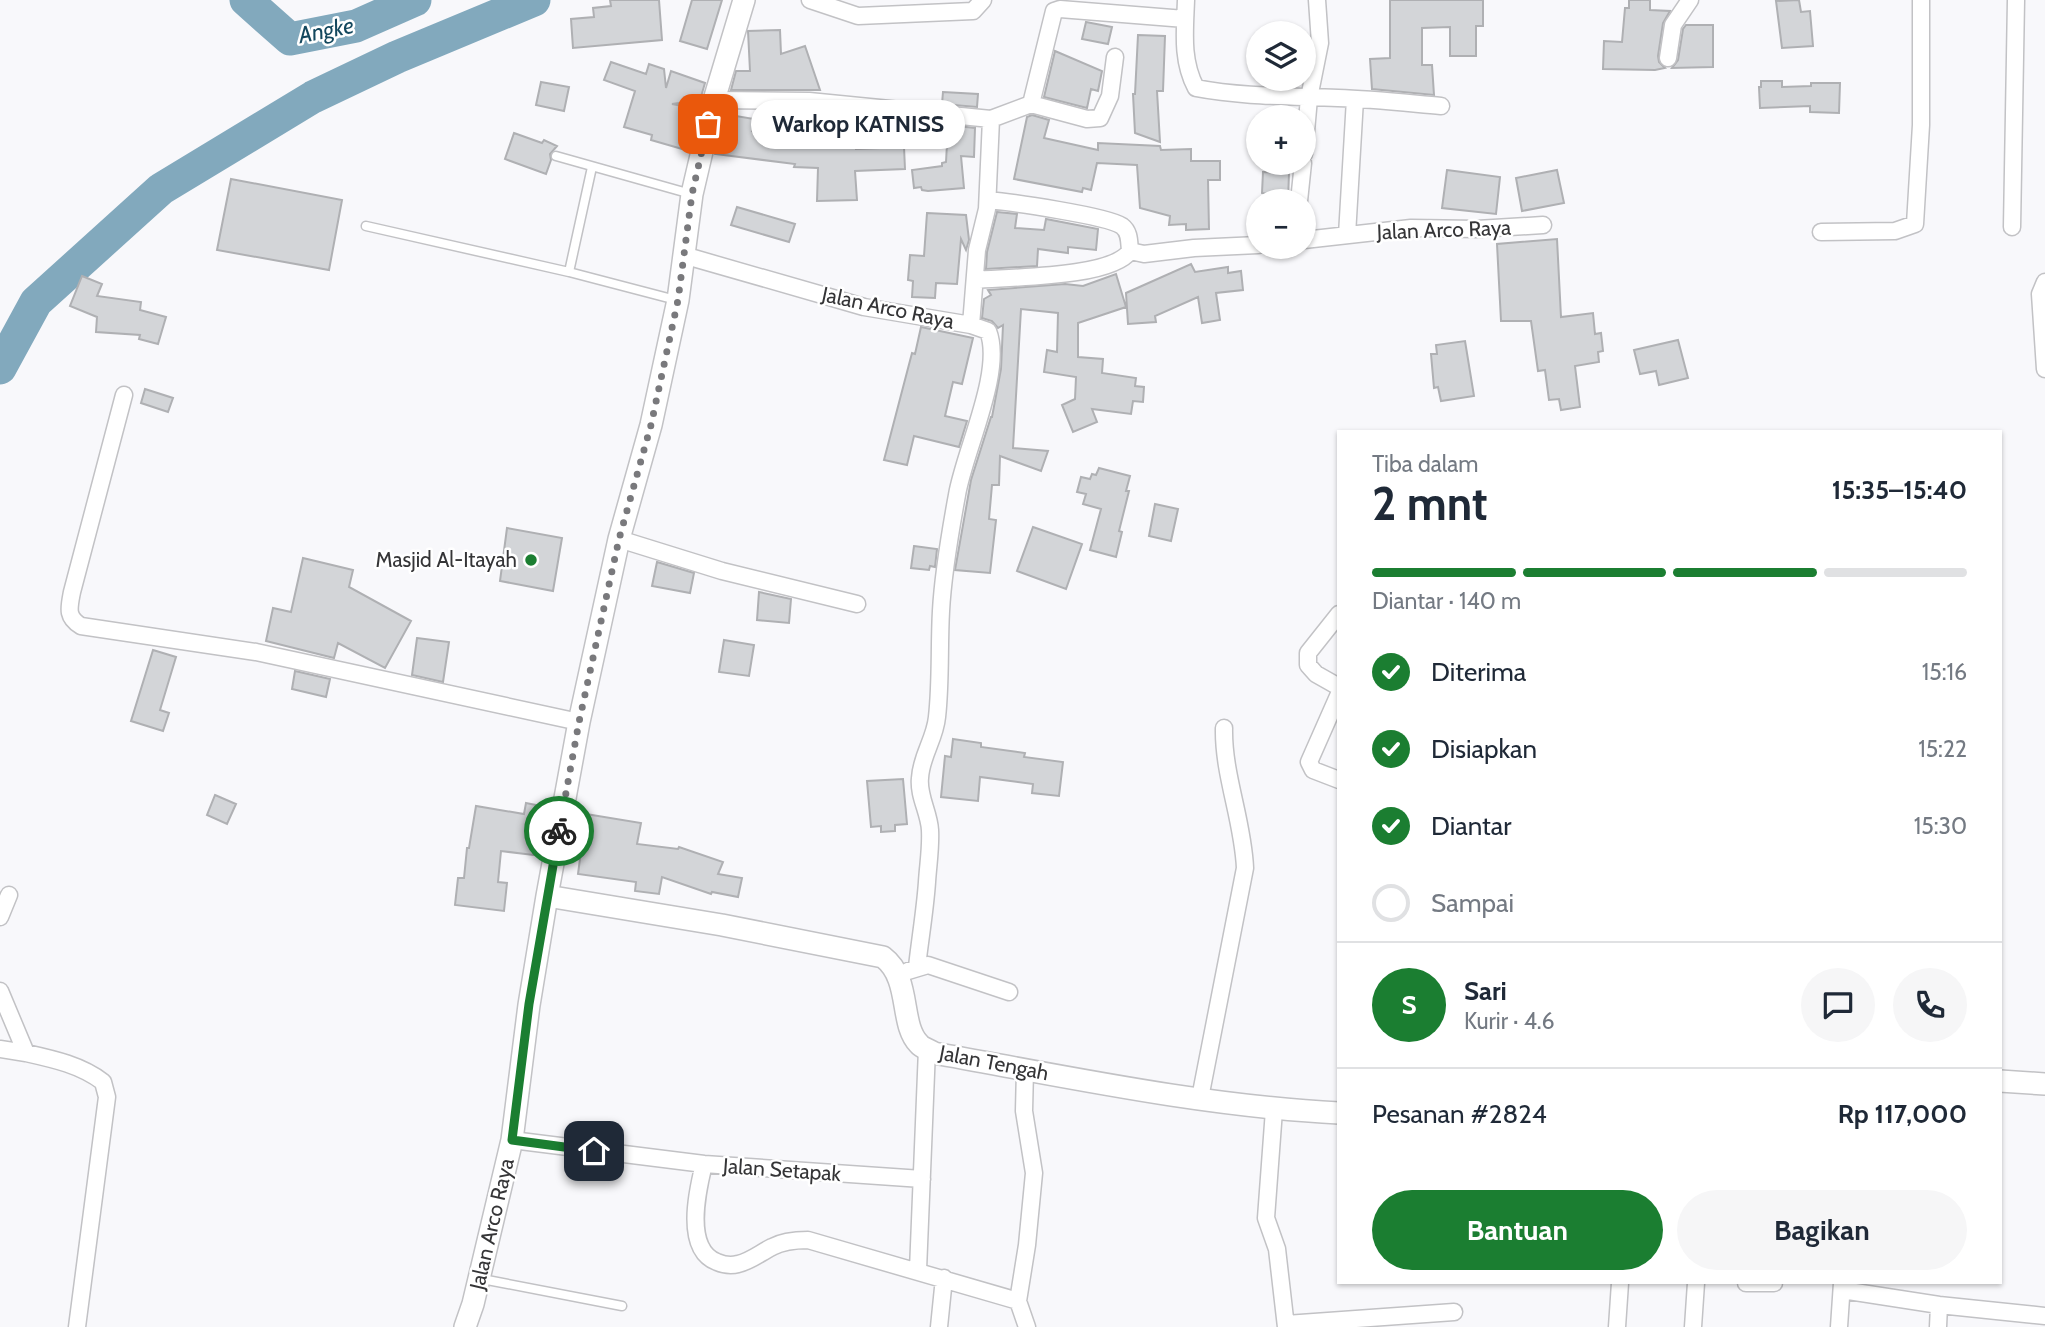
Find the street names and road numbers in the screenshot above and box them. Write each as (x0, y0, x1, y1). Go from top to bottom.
street label: Jalan Arco Raya (1375, 215, 1512, 244)
street label: Jalan Arco Raya (819, 281, 956, 334)
street label: Jalan Tengah (936, 1039, 1051, 1085)
street label: Jalan Setapak (721, 1153, 842, 1186)
street label: Jalan Arco Raya (464, 1156, 519, 1293)

